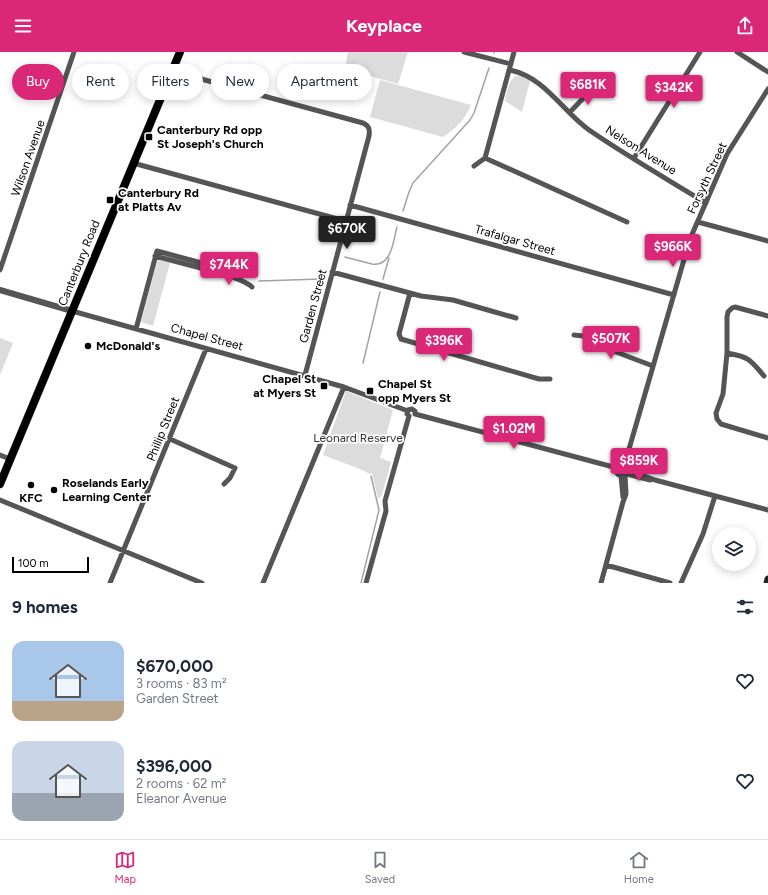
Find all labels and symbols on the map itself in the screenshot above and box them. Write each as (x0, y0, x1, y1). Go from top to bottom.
pin: $681K (560, 72, 616, 106)
pin: $342K (646, 75, 702, 109)
street label: Wilson Avenue (8, 118, 48, 198)
place label: Canterbury Rd opp St Joseph's Church (157, 123, 264, 151)
street label: Nelson Avenue (603, 123, 680, 178)
marker: Canterbury Rd opp St Joseph's Church (144, 132, 154, 142)
street label: Forsyth Street (684, 140, 730, 216)
place label: Canterbury Rd at Platts Av (118, 186, 199, 214)
marker: Canterbury Rd at Platts Av (105, 195, 115, 205)
pin: $670K (319, 216, 375, 250)
street label: Canterbury Road (55, 218, 103, 308)
street label: Trafalgar Street (473, 222, 557, 258)
pin: $966K (645, 234, 701, 268)
pin: $744K (201, 252, 257, 286)
street label: Garden Street (296, 267, 330, 345)
street label: Chapel Street (169, 321, 245, 353)
pin: $507K (583, 326, 639, 360)
pin: $396K (416, 328, 472, 362)
place label: McDonald's (96, 339, 160, 353)
marker: McDonald's (83, 341, 93, 351)
place label: Chapel St at Myers St (253, 372, 316, 400)
place label: Chapel St opp Myers St (378, 377, 451, 405)
marker: Chapel St at Myers St (319, 381, 329, 391)
marker: Chapel St opp Myers St (365, 386, 375, 396)
street label: Phillip Street (144, 394, 182, 463)
pin: $1.02M (481, 416, 547, 450)
park label: Leonard Reserve (313, 431, 403, 445)
pin: $859K (611, 448, 667, 482)
place label: Roselands Early Learning Center (62, 476, 151, 504)
marker: KFC (26, 480, 36, 490)
marker: Roselands Early Learning Center (49, 485, 59, 495)
place label: KFC (19, 491, 43, 505)
scale bar (12, 555, 89, 574)

